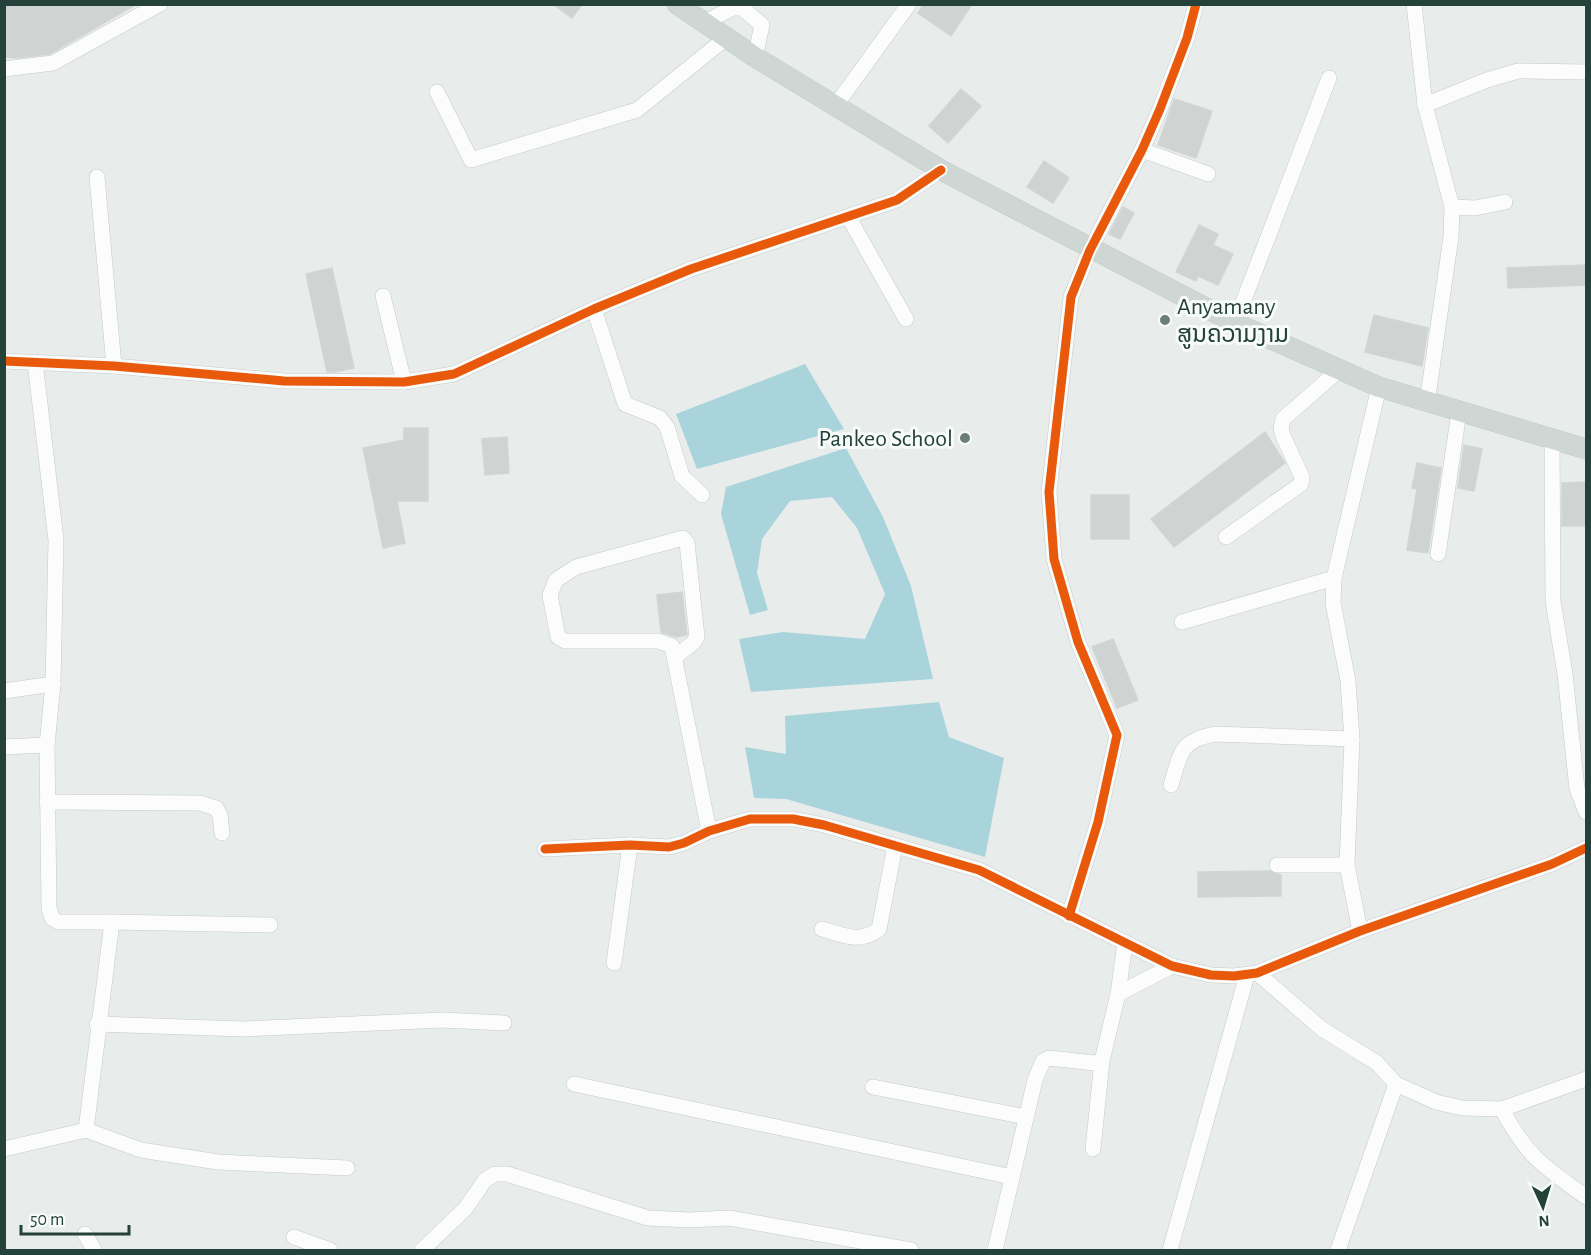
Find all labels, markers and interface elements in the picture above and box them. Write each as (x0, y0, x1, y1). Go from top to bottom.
place label: Anyamany ສູນຄວາມງາມ (1177, 295, 1289, 349)
marker: Anyamany ສູນຄວາມງາມ (1158, 313, 1172, 327)
place label: Pankeo School (818, 427, 953, 451)
marker: Pankeo School (958, 431, 972, 445)
north arrow (1513, 1177, 1573, 1237)
scale bar (21, 1198, 129, 1236)
text: 50 m (30, 1211, 64, 1229)
text: N (1538, 1213, 1550, 1229)

